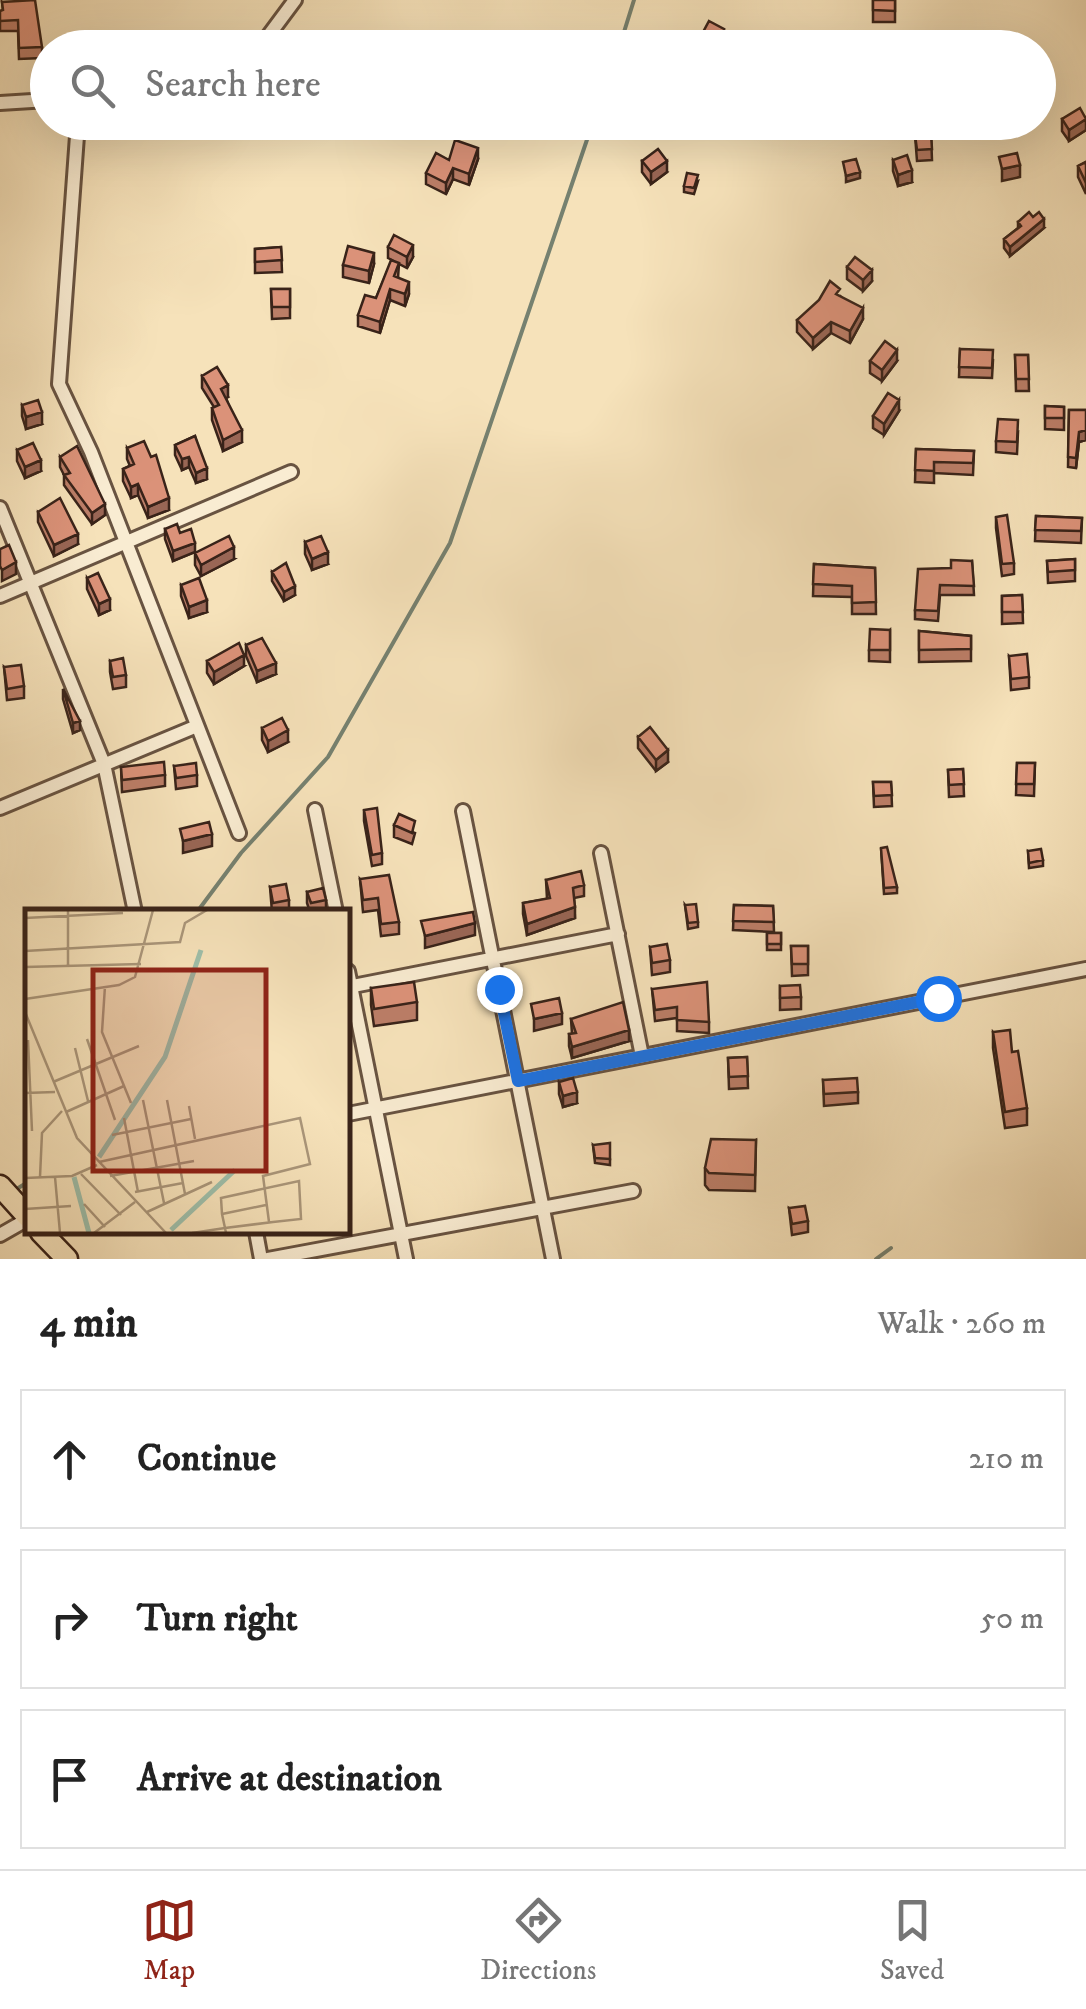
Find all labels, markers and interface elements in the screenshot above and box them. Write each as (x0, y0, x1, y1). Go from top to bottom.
search box (30, 30, 1056, 140)
icon: search (65, 58, 120, 113)
text: Search here (145, 61, 321, 109)
inset map (25, 909, 350, 1234)
route end (477, 967, 523, 1013)
route start (916, 976, 962, 1022)
text: 4 min (40, 1298, 138, 1350)
text: Walk · 260 m (878, 1304, 1046, 1344)
icon: ahead (42, 1432, 97, 1487)
text: Continue (137, 1435, 276, 1483)
text: 210 m (969, 1439, 1044, 1479)
icon: right (42, 1592, 97, 1647)
text: Turn right (137, 1595, 298, 1643)
text: 50 m (980, 1599, 1044, 1639)
icon: arrive (42, 1752, 97, 1807)
text: Arrive at destination (137, 1755, 442, 1803)
tab: Map (142, 1893, 197, 1988)
tab: Directions (480, 1893, 596, 1988)
tab: Saved (880, 1893, 944, 1988)

